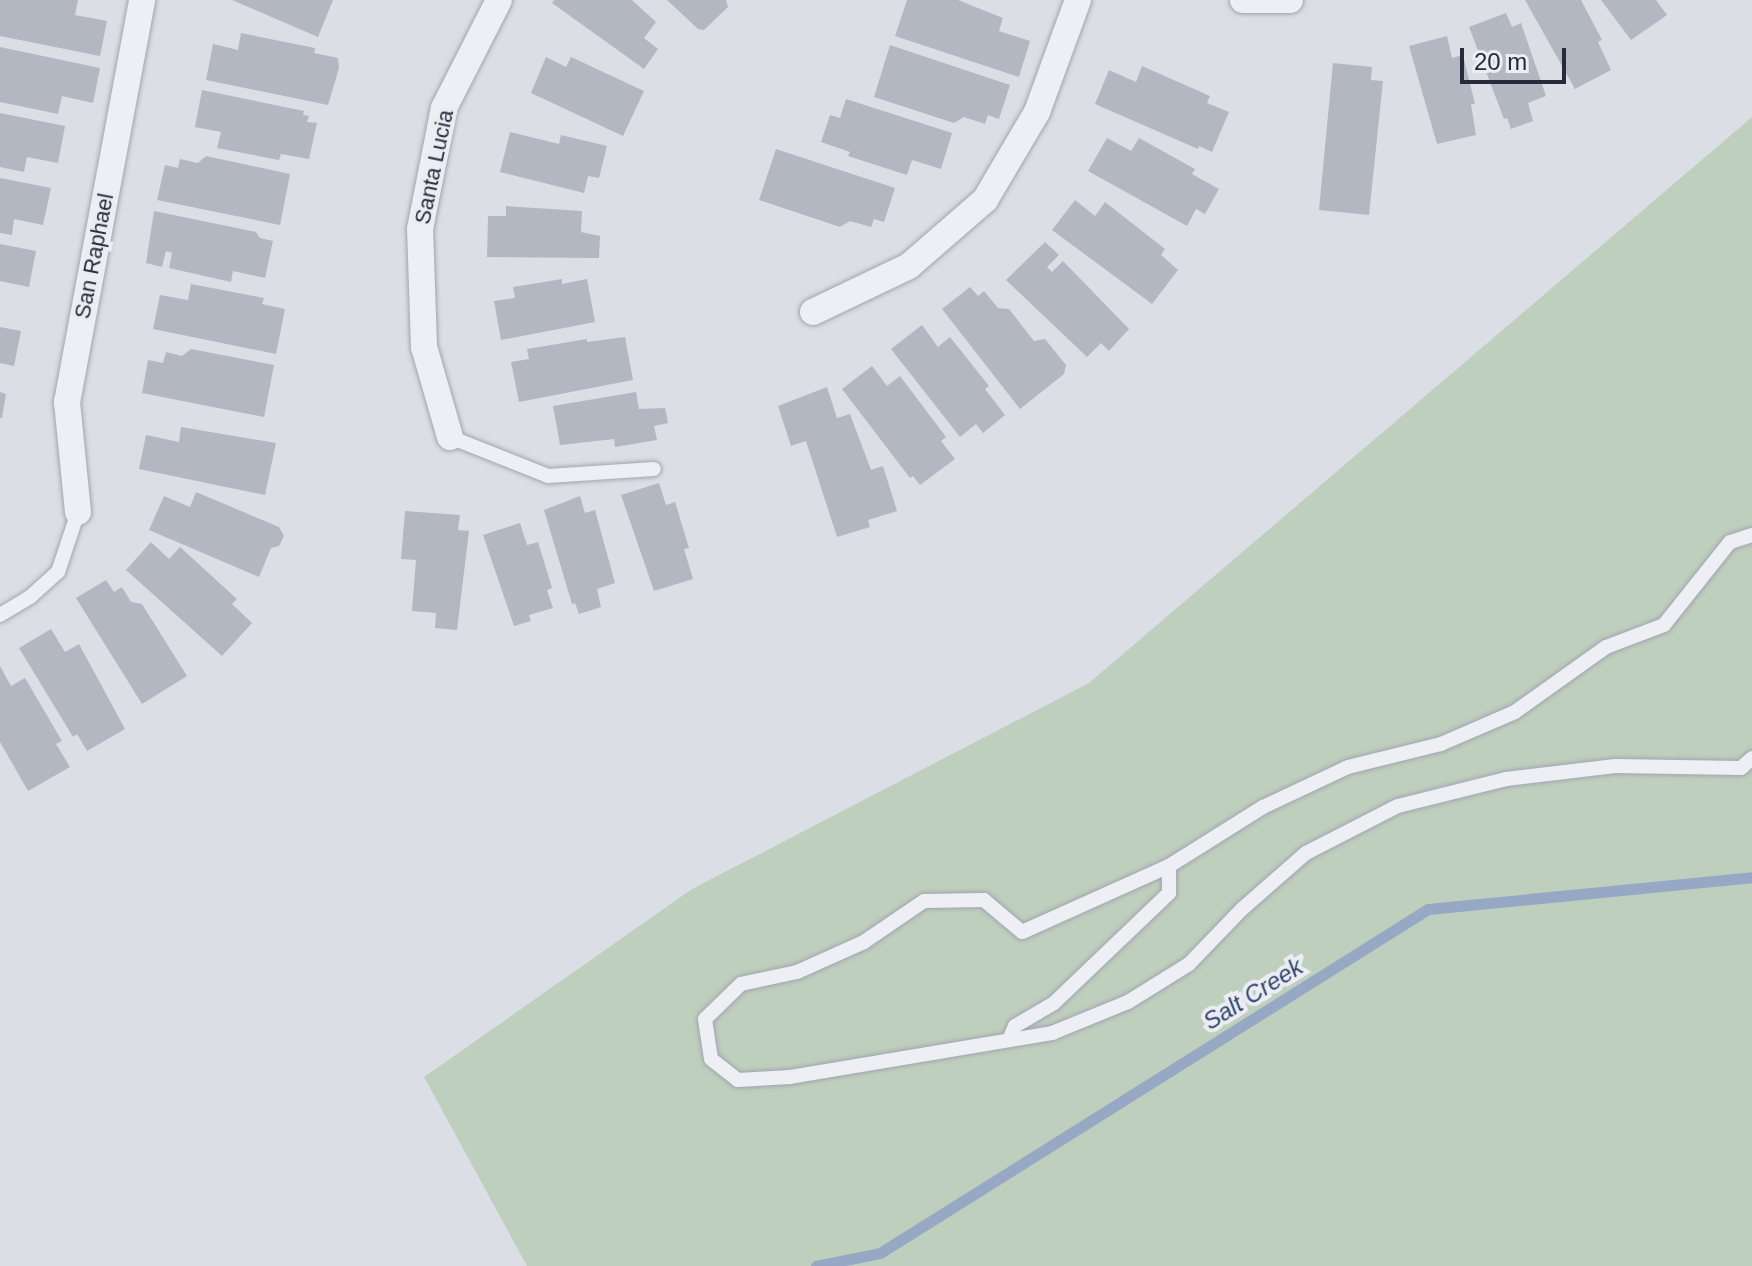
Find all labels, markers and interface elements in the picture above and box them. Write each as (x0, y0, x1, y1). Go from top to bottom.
scale bar (1464, 32, 1570, 82)
text: 20 m (1474, 48, 1527, 75)
street label: Santa Lucia (409, 107, 459, 227)
street label: San Raphael (69, 191, 119, 321)
water label: Salt Creek (1198, 952, 1308, 1036)

